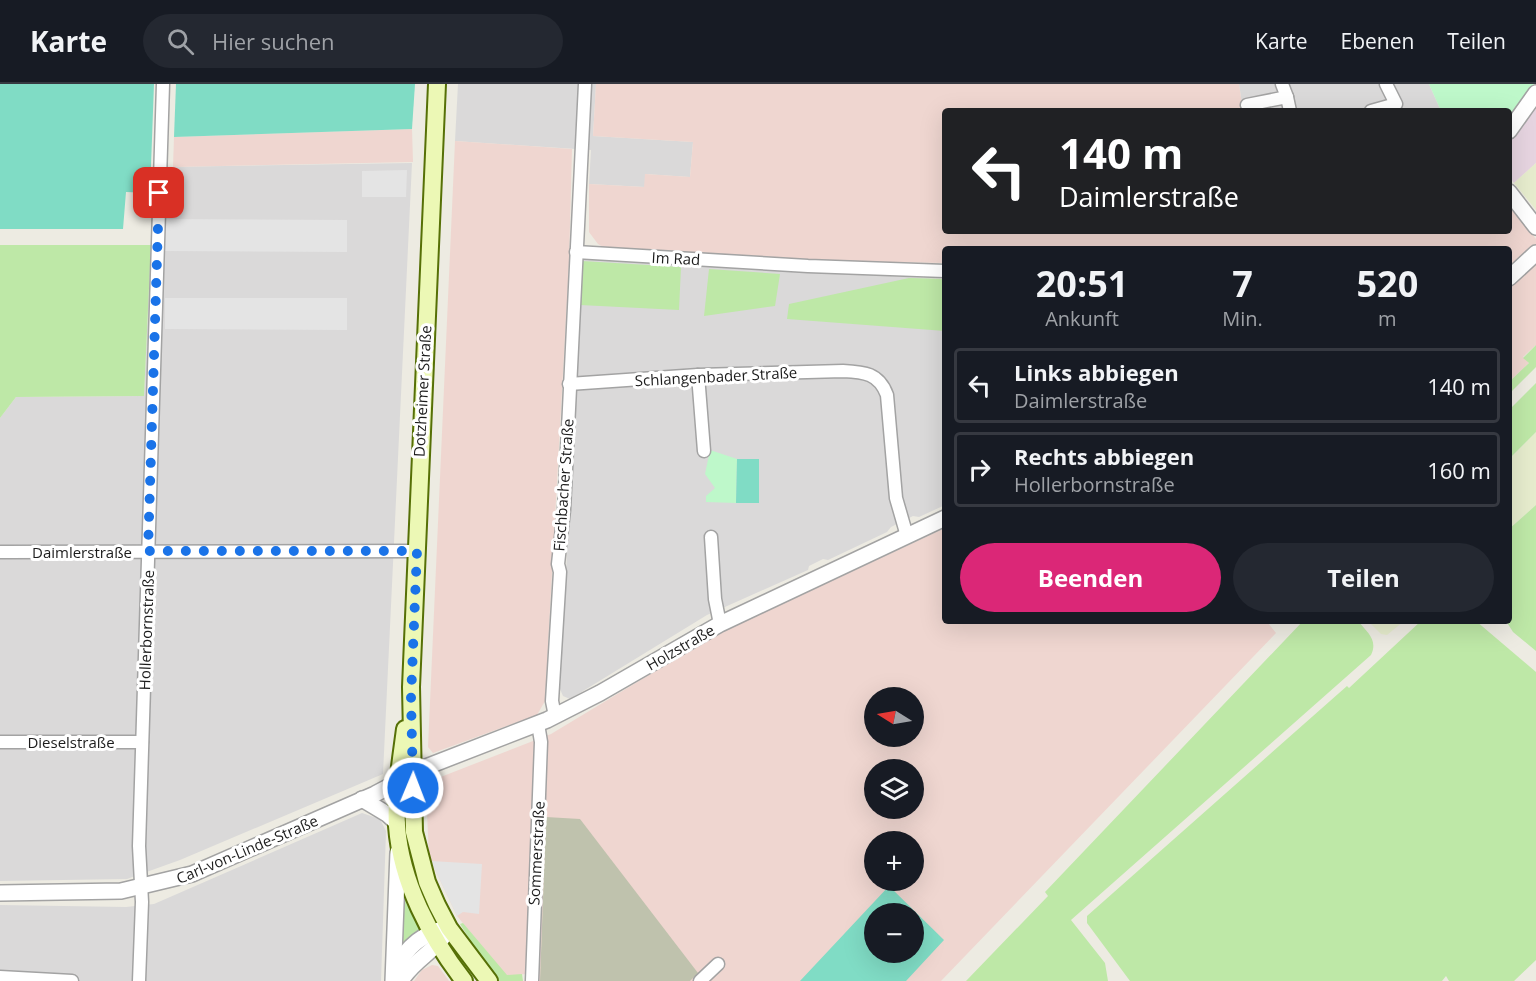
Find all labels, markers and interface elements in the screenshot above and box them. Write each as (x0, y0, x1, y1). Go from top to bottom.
search box (143, 14, 563, 68)
text: Karte (30, 22, 107, 60)
icon: search (164, 25, 197, 58)
text: Hier suchen (212, 26, 335, 56)
text: Karte (1255, 27, 1308, 55)
text: Ebenen (1341, 27, 1414, 55)
text: Teilen (1447, 27, 1506, 55)
text: 140 m (1059, 124, 1183, 181)
icon: left (960, 132, 1038, 210)
pin (133, 167, 184, 218)
icon: arrive (142, 176, 175, 209)
text: Daimlerstraße (1059, 178, 1239, 215)
street label: Im Rad (651, 247, 701, 269)
text: 20:51 (1036, 259, 1128, 308)
text: 7 (1232, 259, 1253, 308)
text: 520 (1356, 259, 1418, 308)
text: Ankunft (1045, 305, 1119, 332)
text: Min. (1222, 305, 1263, 332)
text: m (1378, 305, 1397, 332)
street label: Dotzheimer Straße (409, 325, 435, 457)
text: Links abbiegen (1014, 357, 1179, 387)
street label: Schlangenbader Straße (634, 362, 798, 390)
icon: left (963, 369, 996, 402)
text: 140 m (1427, 371, 1491, 401)
text: Daimlerstraße (1014, 387, 1147, 414)
street label: Fischbacher Straße (548, 418, 578, 552)
text: Rechts abbiegen (1014, 441, 1194, 471)
icon: right (963, 453, 996, 486)
text: 160 m (1427, 455, 1491, 485)
text: Hollerbornstraße (1014, 471, 1175, 498)
street label: Daimlerstraße (32, 542, 132, 562)
button: Beenden (960, 543, 1221, 612)
button: Teilen (1233, 543, 1494, 612)
street label: Hollerbornstraße (134, 569, 158, 691)
street label: Holzstraße (642, 619, 718, 675)
north arrow (864, 687, 924, 747)
map controls (864, 687, 924, 963)
street label: Dieselstraße (27, 732, 115, 752)
position arrow (381, 756, 445, 820)
button: layers (864, 759, 924, 819)
street label: Sommerstraße (523, 800, 549, 906)
street label: Carl-von-Linde-Straße (173, 810, 321, 888)
button: + (864, 831, 924, 891)
button: − (864, 903, 924, 963)

